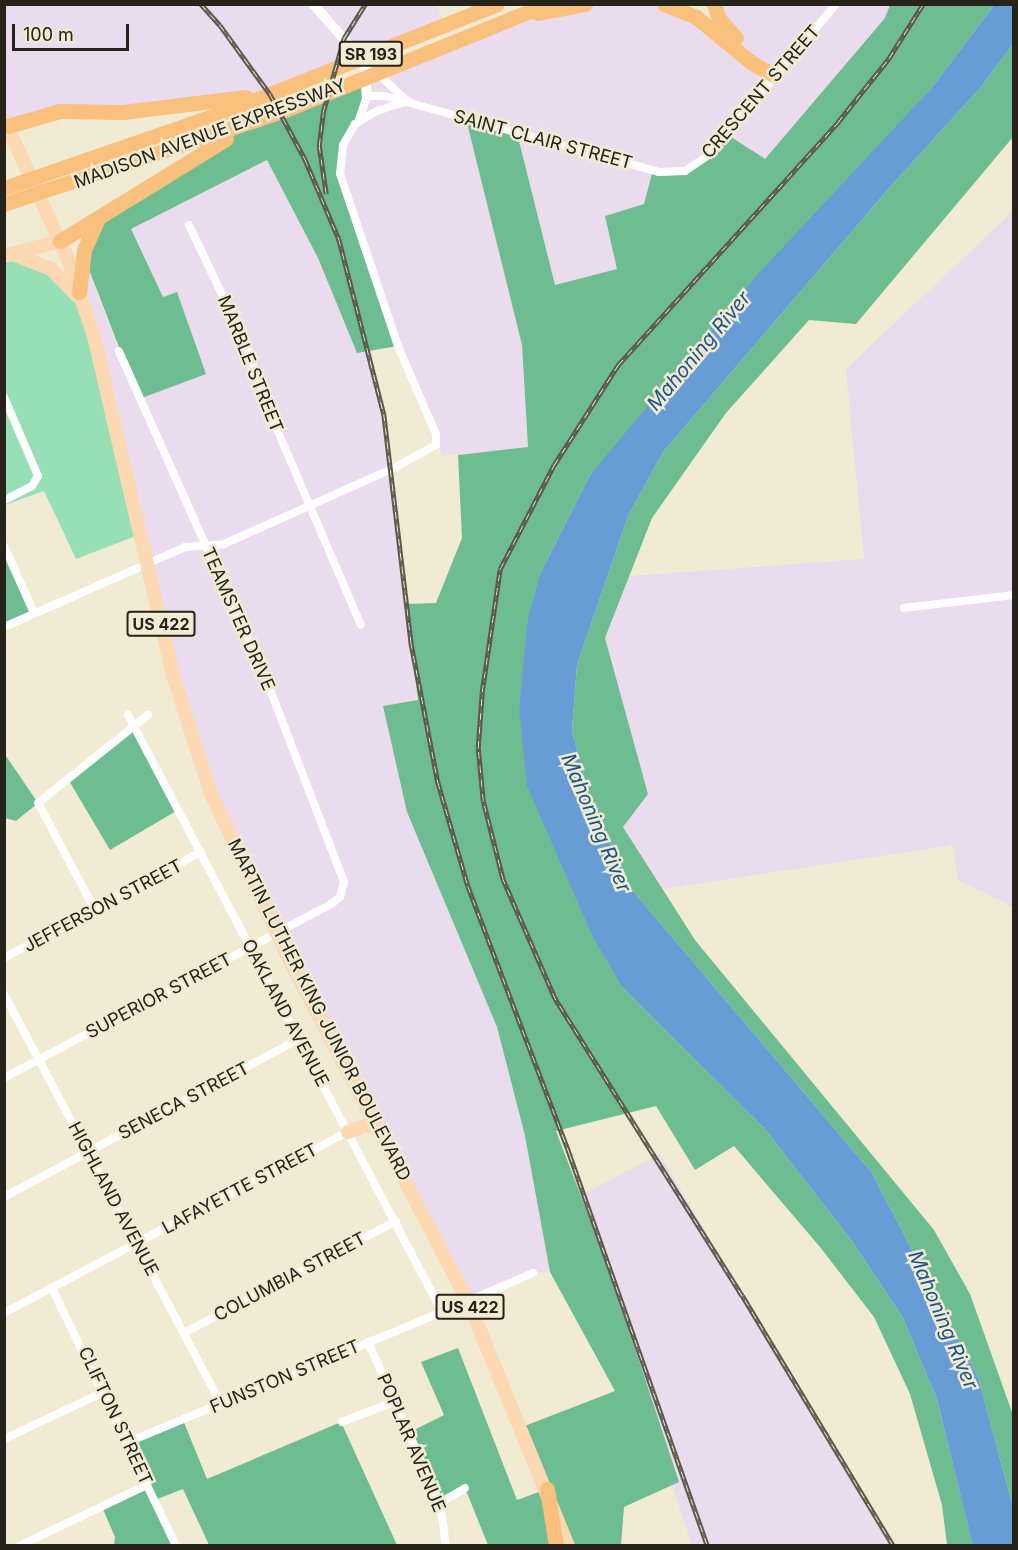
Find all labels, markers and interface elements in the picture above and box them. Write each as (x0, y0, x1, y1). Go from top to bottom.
scale bar (15, 12, 132, 50)
street label: CRESCENT STREET (697, 21, 825, 163)
text: 100 m (23, 24, 74, 45)
road number: SR 193 (338, 41, 404, 67)
street label: MADISON AVENUE EXPRESSWAY (71, 75, 349, 193)
street label: SAINT CLAIR STREET (451, 106, 635, 174)
water label: Mahoning River (642, 287, 756, 415)
street label: MARBLE STREET (213, 292, 287, 436)
street label: TEAMSTER DRIVE (197, 544, 279, 694)
road number: US 422 (126, 611, 195, 637)
water label: Mahoning River (556, 750, 636, 896)
street label: MARTIN LUTHER KING JUNIOR BOULEVARD (223, 835, 415, 1185)
street label: JEFFERSON STREET (20, 855, 186, 957)
street label: OAKLAND AVENUE (237, 935, 333, 1091)
street label: SUPERIOR STREET (82, 948, 236, 1044)
street label: SENECA STREET (115, 1057, 253, 1145)
street label: HIGHLAND AVENUE (63, 1118, 163, 1280)
street label: LAFAYETTE STREET (159, 1139, 321, 1239)
street label: COLUMBIA STREET (210, 1228, 370, 1326)
water label: Mahoning River (903, 1247, 983, 1393)
road number: US 422 (436, 1294, 504, 1320)
street label: FUNSTON STREET (207, 1336, 363, 1418)
street label: CLIFTON STREET (73, 1343, 157, 1489)
street label: POPLAR AVENUE (372, 1371, 450, 1515)

